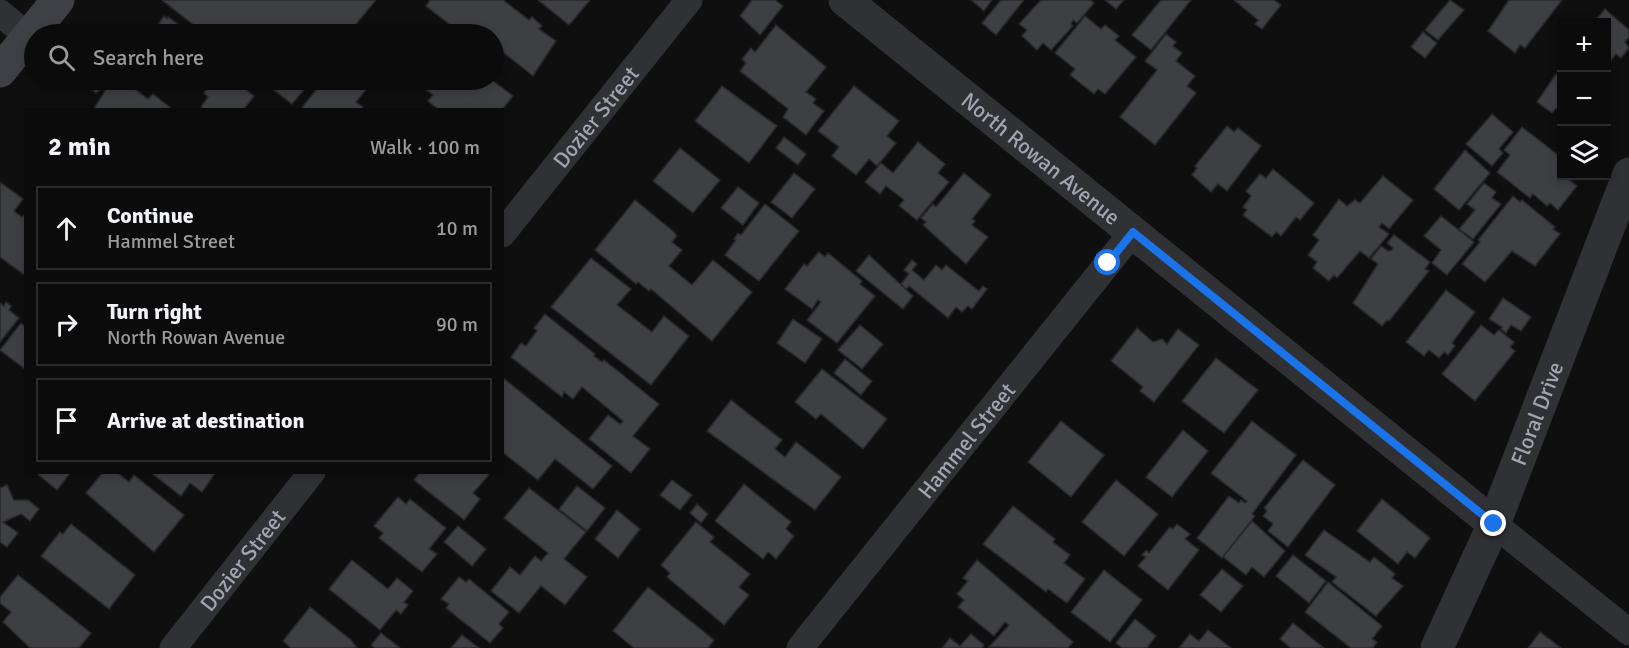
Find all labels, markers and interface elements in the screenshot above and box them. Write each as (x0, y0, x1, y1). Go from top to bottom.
map controls (1557, 18, 1611, 180)
button: + (1557, 18, 1611, 72)
search box (24, 24, 504, 90)
icon: search (45, 41, 78, 74)
text: Search here (93, 44, 204, 71)
street label: Dozier Street (547, 60, 645, 173)
button: − (1557, 72, 1611, 126)
street label: North Rowan Avenue (956, 86, 1126, 230)
button: layers (1557, 126, 1611, 180)
text: 2 min (48, 131, 111, 163)
text: Walk · 100 m (370, 135, 480, 160)
text: Continue (107, 202, 194, 229)
icon: ahead (50, 212, 83, 245)
text: 10 m (436, 216, 478, 241)
text: Hammel Street (107, 229, 235, 254)
route start (1094, 249, 1120, 275)
text: Turn right (107, 298, 202, 325)
icon: right (50, 308, 83, 341)
text: 90 m (436, 312, 478, 337)
text: North Rowan Avenue (107, 325, 285, 350)
street label: Floral Drive (1504, 358, 1569, 469)
street label: Hammel Street (912, 377, 1021, 504)
icon: arrive (50, 404, 83, 437)
text: Arrive at destination (107, 407, 304, 434)
street label: Dozier Street (194, 503, 291, 617)
route end (1480, 510, 1506, 536)

